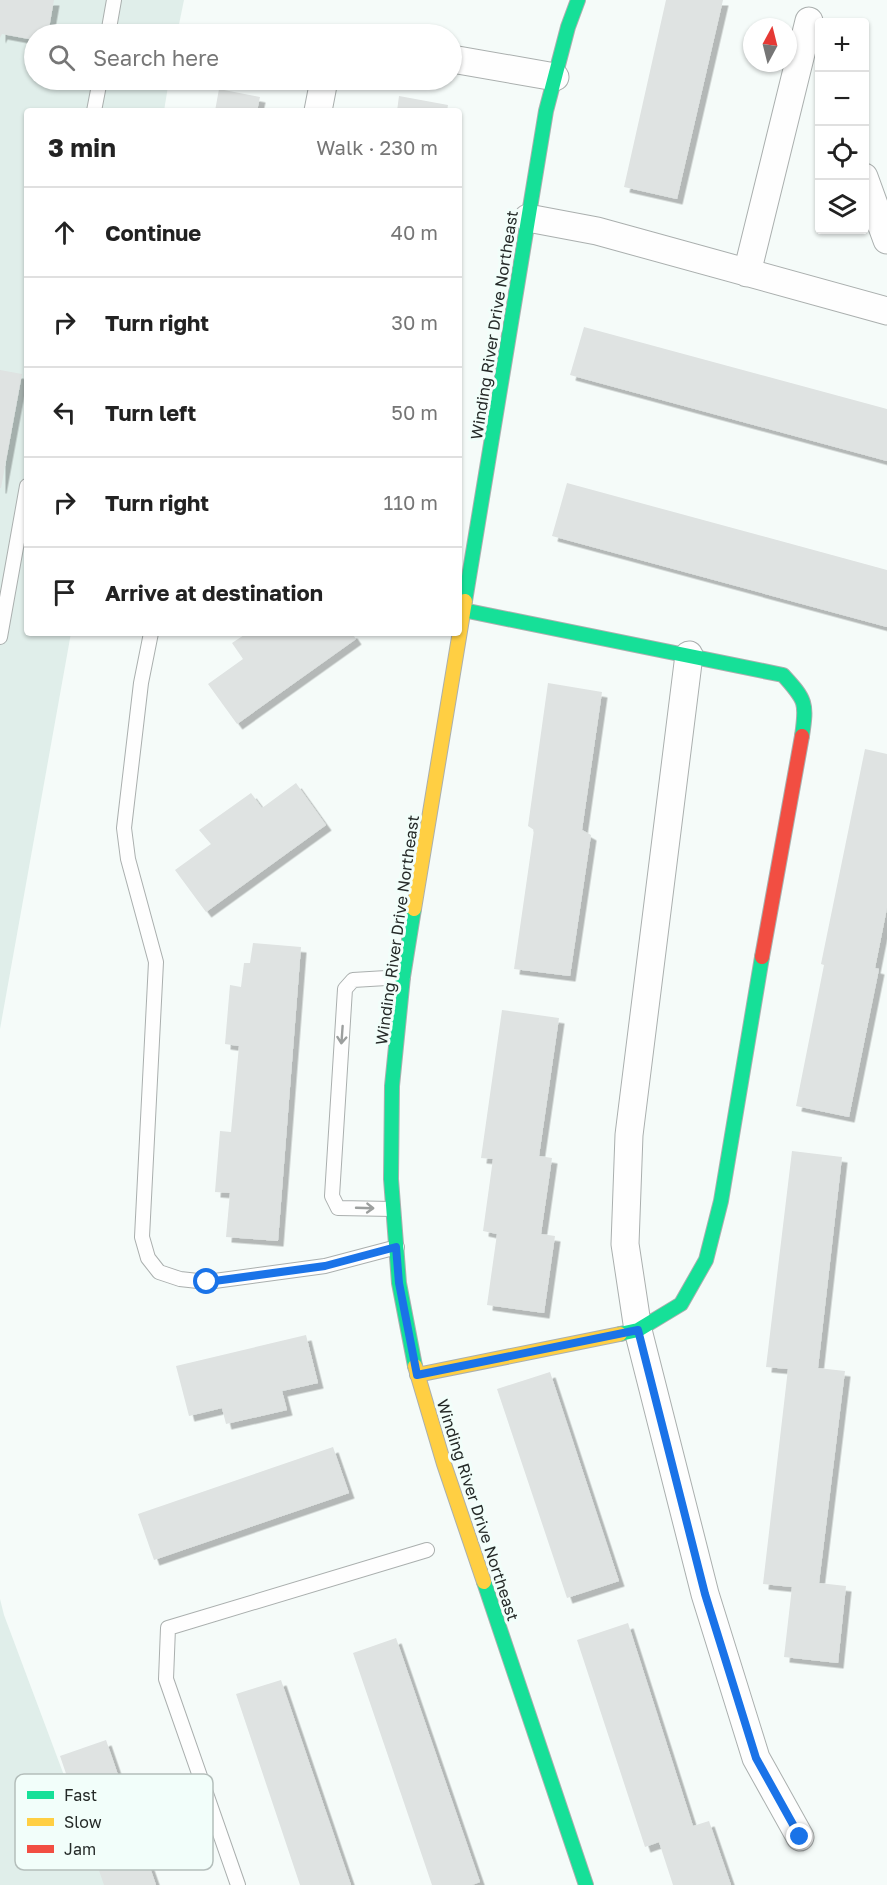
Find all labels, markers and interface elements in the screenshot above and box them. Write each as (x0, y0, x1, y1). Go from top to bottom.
north arrow (743, 18, 797, 72)
map controls (815, 18, 869, 234)
button: + (815, 18, 869, 72)
search box (24, 24, 462, 90)
icon: search (45, 41, 78, 74)
text: Search here (93, 44, 219, 71)
button: − (815, 72, 869, 126)
button: locate (815, 126, 869, 180)
text: 3 min (48, 132, 116, 163)
text: Walk · 230 m (316, 135, 438, 159)
button: layers (815, 180, 869, 234)
street label: Winding River Drive Northeast (466, 209, 522, 441)
icon: ahead (48, 216, 81, 249)
text: Continue (105, 219, 201, 246)
text: 40 m (391, 220, 438, 244)
icon: right (48, 306, 81, 339)
text: Turn right (105, 309, 209, 336)
text: 30 m (391, 310, 438, 334)
icon: left (48, 396, 81, 429)
text: Turn left (105, 399, 196, 426)
text: 50 m (391, 400, 438, 424)
icon: right (48, 486, 81, 519)
text: Turn right (105, 489, 209, 516)
text: 110 m (384, 490, 438, 514)
icon: arrive (48, 576, 81, 609)
text: Arrive at destination (105, 579, 323, 606)
street label: Winding River Drive Northeast (371, 814, 423, 1046)
one-way arrow (336, 1025, 347, 1045)
one-way arrow (355, 1203, 375, 1214)
route start (193, 1268, 219, 1294)
street label: Winding River Drive Northeast (433, 1397, 523, 1623)
legend (15, 1774, 213, 1870)
text: Fast (64, 1785, 97, 1805)
text: Slow (64, 1812, 102, 1832)
route end (786, 1823, 812, 1849)
text: Jam (64, 1839, 96, 1859)

